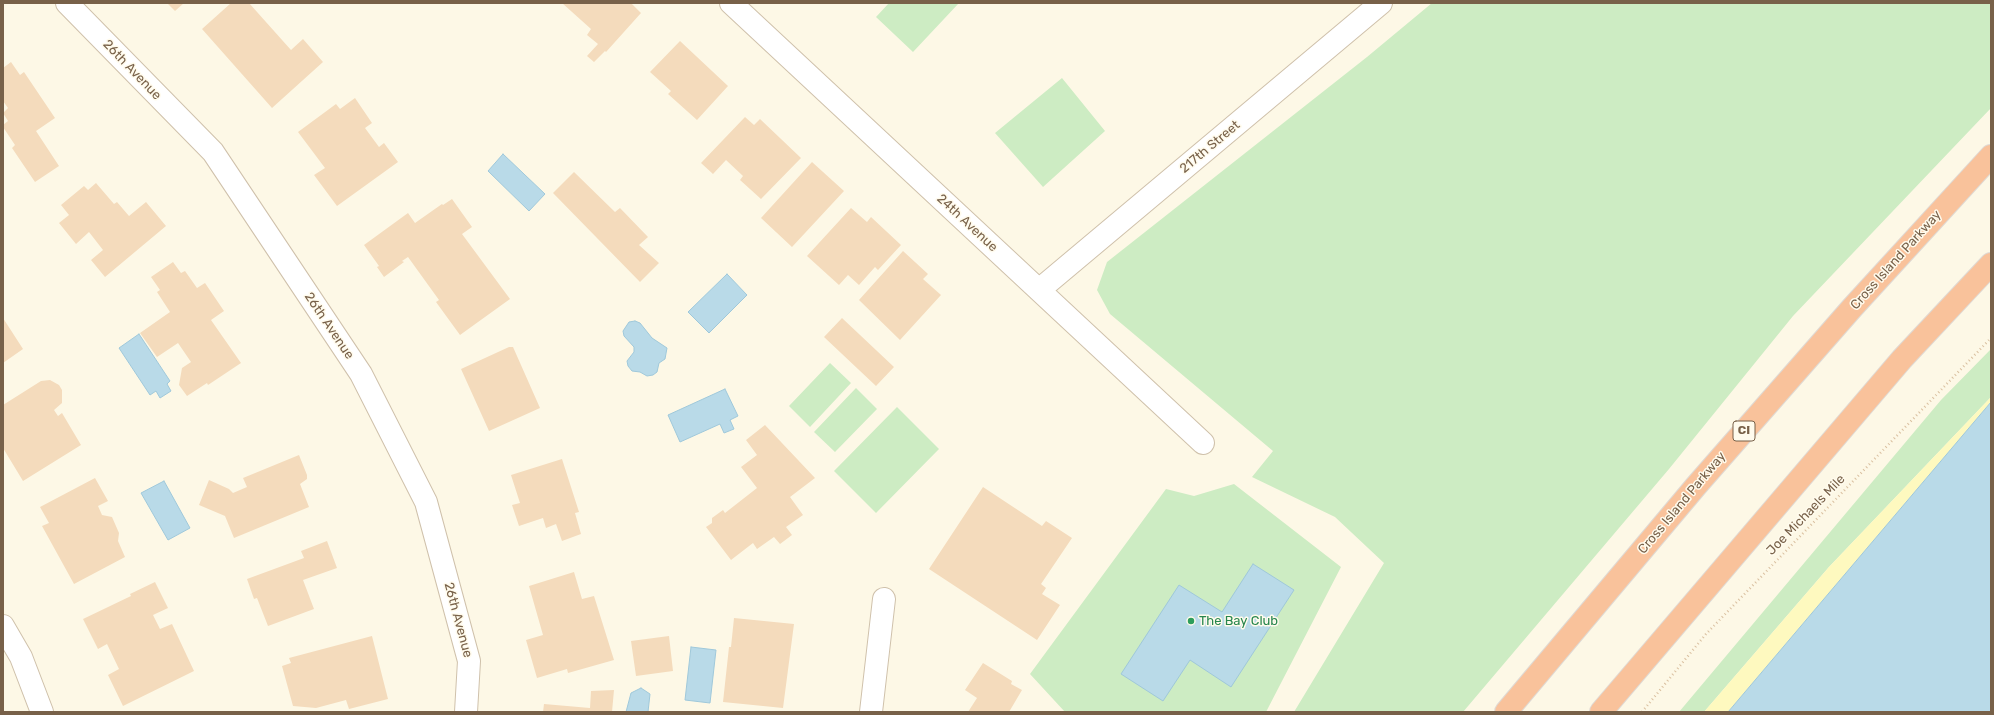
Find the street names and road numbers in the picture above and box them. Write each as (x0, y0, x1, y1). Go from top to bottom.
street label: 26th Avenue (100, 37, 164, 103)
street label: 217th Street (1177, 117, 1243, 177)
street label: 24th Avenue (933, 191, 1001, 255)
street label: Cross Island Parkway (1847, 207, 1945, 313)
street label: 26th Avenue (301, 290, 357, 362)
road number: CI (1733, 421, 1755, 441)
street label: Cross Island Parkway (1635, 449, 1729, 557)
street label: Joe Michaels Mile (1764, 471, 1848, 559)
street label: 26th Avenue (440, 581, 476, 659)

